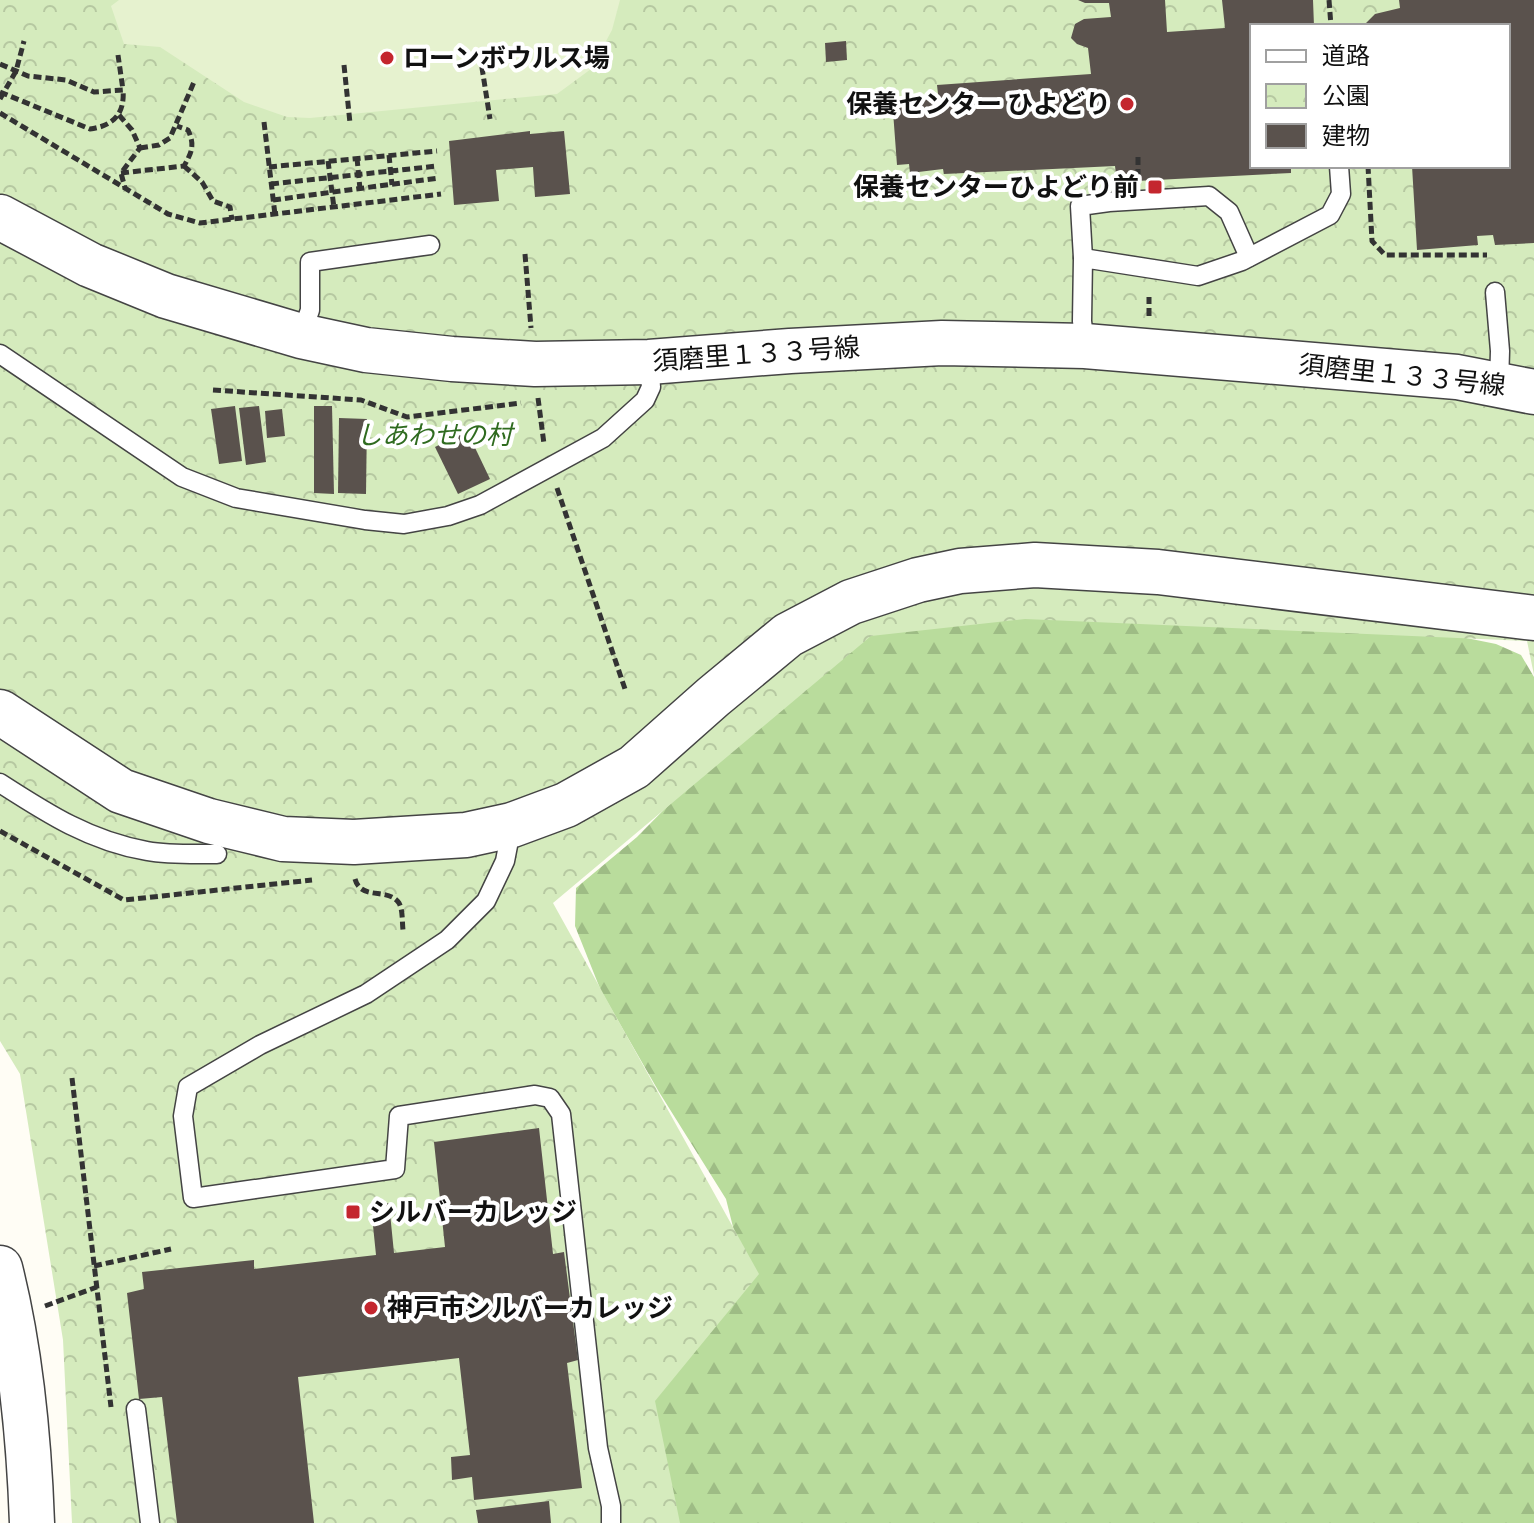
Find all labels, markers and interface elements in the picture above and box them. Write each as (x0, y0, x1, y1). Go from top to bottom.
legend (1250, 24, 1510, 168)
text: 道路 (1322, 42, 1370, 70)
place label: ローンボウルス場 (403, 43, 610, 74)
marker: ローンボウルス場 (378, 49, 396, 67)
text: 公園 (1322, 82, 1370, 110)
place label: 保養センター ひよどり (846, 89, 1111, 120)
marker: 保養センター ひよどり (1118, 95, 1136, 113)
text: 建物 (1322, 122, 1370, 150)
place label: 保養センターひよどり前 (853, 172, 1139, 203)
marker: 保養センターひよどり前 (1146, 178, 1164, 196)
street label: 須磨里１３３号線 (651, 332, 861, 377)
street label: 須磨里１３３号線 (1297, 349, 1507, 402)
park label: しあわせの村 (356, 420, 516, 451)
place label: シルバーカレッジ (369, 1197, 577, 1228)
marker: シルバーカレッジ (344, 1203, 362, 1221)
place label: 神戸市シルバーカレッジ (387, 1293, 673, 1324)
marker: 神戸市シルバーカレッジ (362, 1299, 380, 1317)

